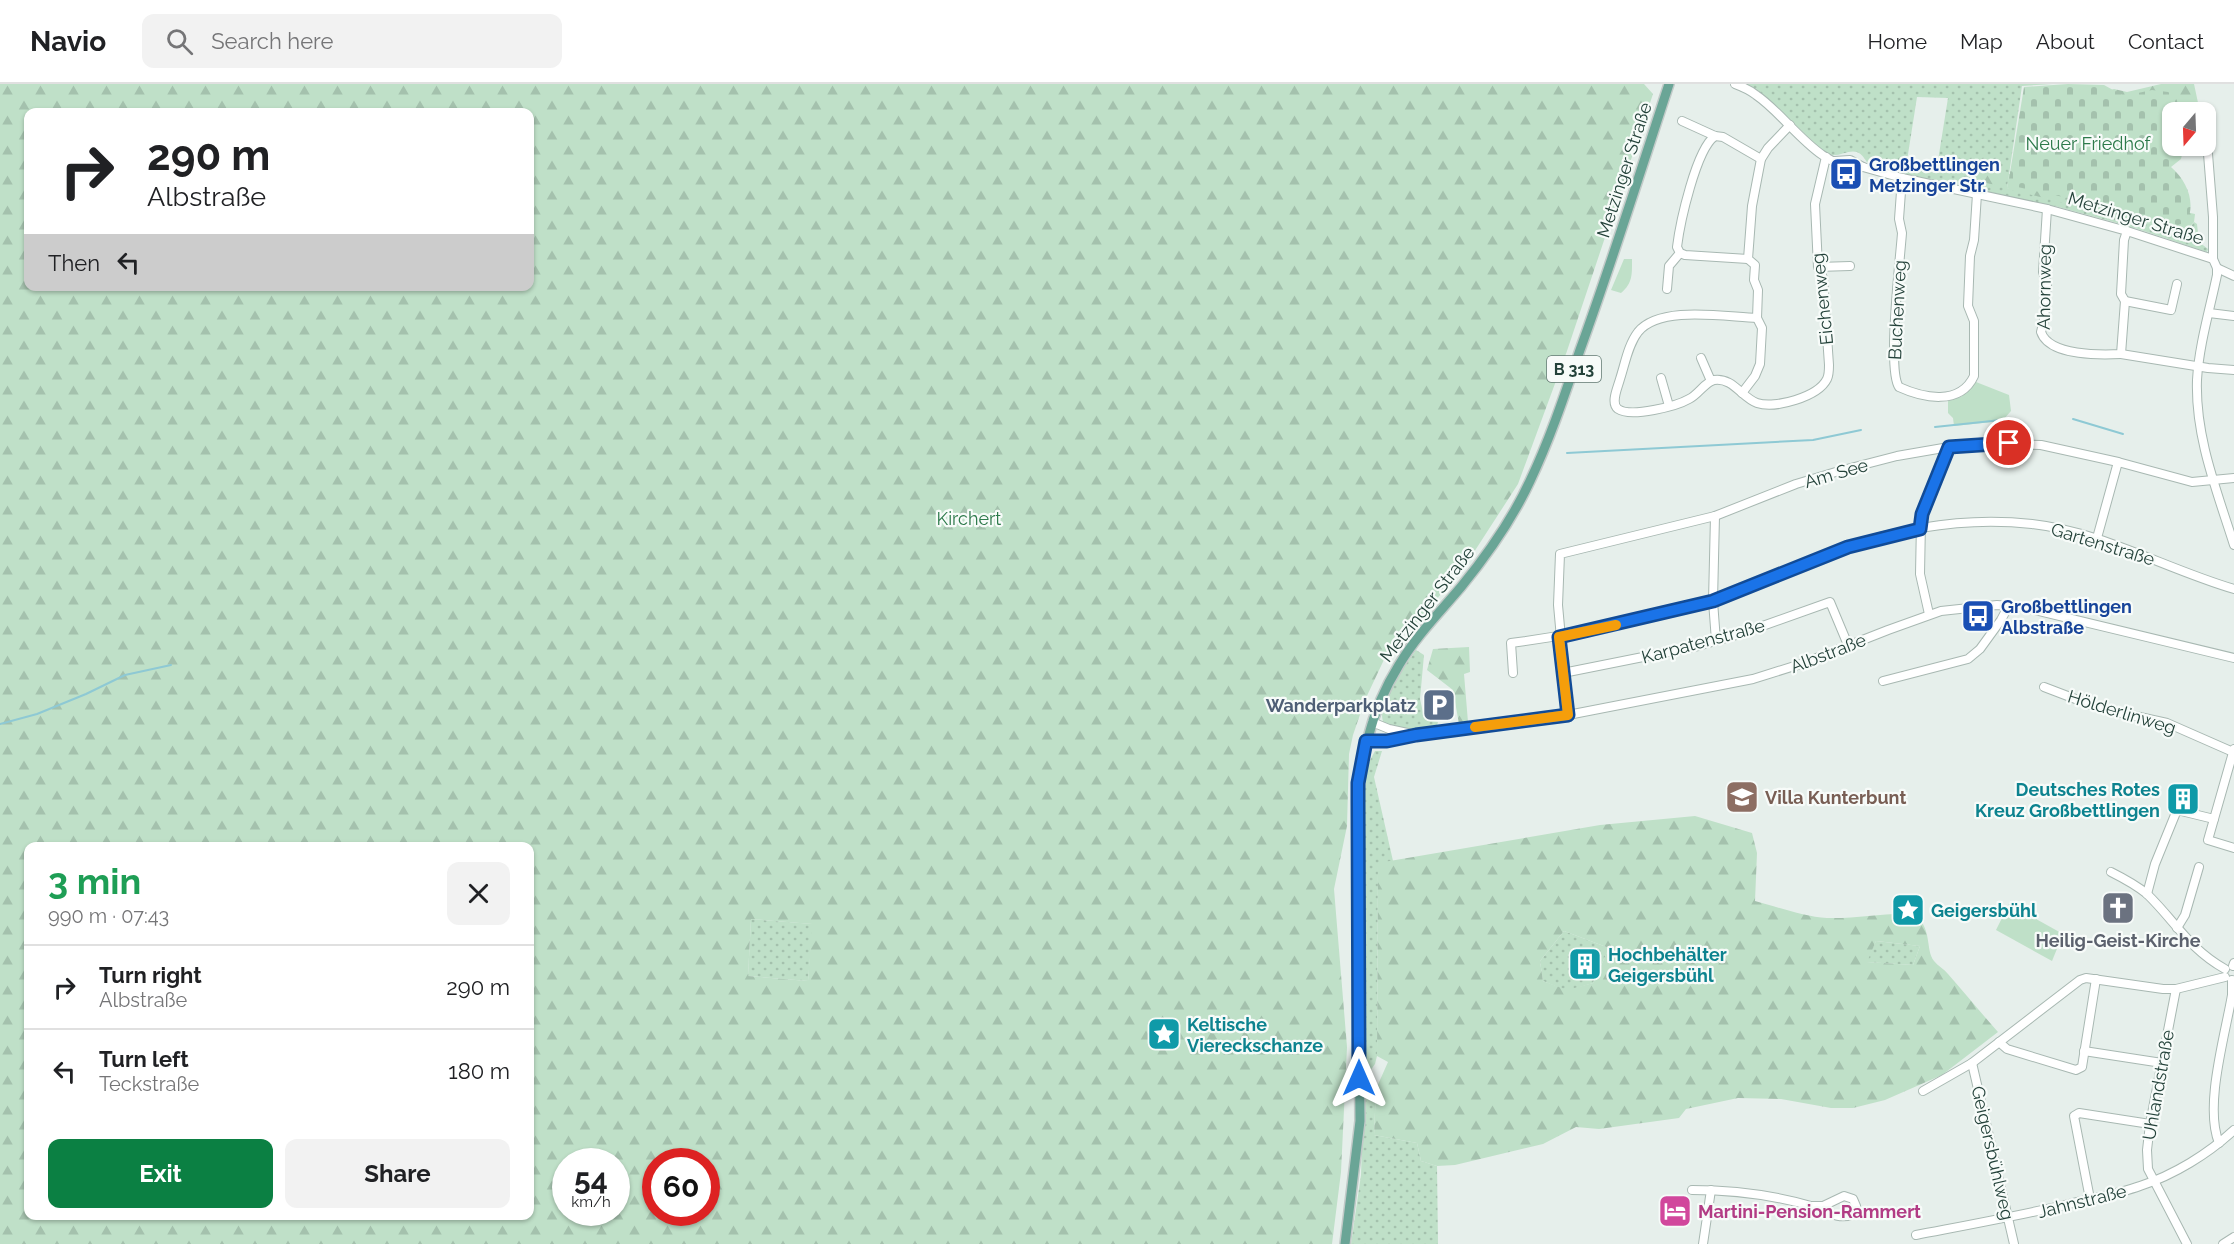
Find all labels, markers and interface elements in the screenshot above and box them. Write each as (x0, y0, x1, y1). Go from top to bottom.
search box (142, 14, 562, 68)
text: Navio (30, 25, 106, 58)
icon: search (163, 25, 196, 58)
text: Search here (211, 28, 333, 54)
text: Home (1868, 29, 1927, 54)
text: Map (1960, 29, 2003, 54)
text: About (2036, 29, 2095, 54)
text: Contact (2128, 29, 2204, 54)
street label: Metzinger Straße (1592, 99, 1656, 240)
north arrow (2162, 102, 2216, 156)
map controls (2162, 102, 2216, 156)
text: 290 m (147, 131, 270, 180)
icon: right (48, 132, 126, 210)
park label: Neuer Friedhof (2026, 133, 2152, 154)
place label: Großbettlingen Metzinger Str. (1869, 154, 2000, 196)
bus stop icon: Großbettlingen Metzinger Str. (1828, 156, 1864, 192)
text: Albstraße (147, 181, 266, 212)
street label: Metzinger Straße (2066, 187, 2207, 249)
street label: Ahornweg (2033, 244, 2055, 330)
icon: left (112, 246, 145, 279)
text: Then (48, 250, 100, 276)
street label: Eichenweg (1807, 252, 1837, 346)
street label: Buchenweg (1884, 260, 1910, 360)
road number: B 313 (1547, 356, 1601, 382)
pin (1983, 417, 2034, 468)
icon: arrive (1992, 426, 2025, 459)
street label: Am See (1802, 454, 1871, 492)
park label: Kirchert (937, 508, 1001, 529)
street label: Gartenstraße (2049, 518, 2158, 570)
street label: Metzinger Straße (1375, 542, 1479, 666)
place label: Großbettlingen Albstraße (2001, 596, 2132, 638)
bus stop icon: Großbettlingen Albstraße (1960, 598, 1996, 634)
street label: Karpatenstraße (1639, 614, 1767, 668)
street label: Albstraße (1787, 629, 1869, 677)
street label: Hölderlinweg (2065, 686, 2179, 738)
parking icon: Wanderparkplatz (1421, 687, 1457, 723)
place label: Wanderparkplatz (1266, 695, 1416, 716)
school or university icon: Villa Kunterbunt (1724, 779, 1760, 815)
place label: Deutsches Rotes Kreuz Großbettlingen (1975, 779, 2160, 821)
building icon: Deutsches Rotes Kreuz Großbettlingen (2165, 781, 2201, 817)
place label: Villa Kunterbunt (1765, 787, 1906, 808)
text: 3 min (48, 860, 141, 902)
button: close (447, 862, 510, 925)
church icon: Heilig-Geist-Kirche (2100, 890, 2136, 926)
place icon: Geigersbühl (1890, 892, 1926, 928)
place label: Geigersbühl (1931, 900, 2037, 921)
text: 990 m · 07:43 (48, 904, 169, 928)
place label: Heilig-Geist-Kirche (2036, 930, 2201, 951)
place label: Hochbehälter Geigersbühl (1608, 944, 1727, 986)
building icon: Hochbehälter Geigersbühl (1567, 946, 1603, 982)
text: Turn right (99, 962, 202, 988)
icon: right (48, 971, 81, 1004)
text: 290 m (446, 974, 510, 1000)
text: Albstraße (99, 988, 187, 1012)
place label: Keltische Viereckschanze (1187, 1014, 1323, 1056)
place icon: Keltische Viereckschanze (1146, 1016, 1182, 1052)
street label: Uhlandstraße (2138, 1028, 2178, 1142)
text: Turn left (99, 1046, 189, 1072)
position arrow (1327, 1046, 1391, 1110)
icon: left (48, 1055, 81, 1088)
text: 180 m (448, 1058, 510, 1084)
text: Teckstraße (99, 1072, 199, 1096)
street label: Geigersbühlweg (1967, 1084, 2019, 1222)
button: Exit (48, 1139, 273, 1208)
button: Share (285, 1139, 510, 1208)
speed limit sign: 60 (642, 1148, 720, 1226)
text: 54 (574, 1162, 608, 1197)
street label: Jahnstraße (2036, 1180, 2129, 1222)
text: km/h (571, 1193, 611, 1211)
hotel icon: Martini-Pension-Rammert (1657, 1193, 1693, 1229)
place label: Martini-Pension-Rammert (1698, 1201, 1921, 1222)

